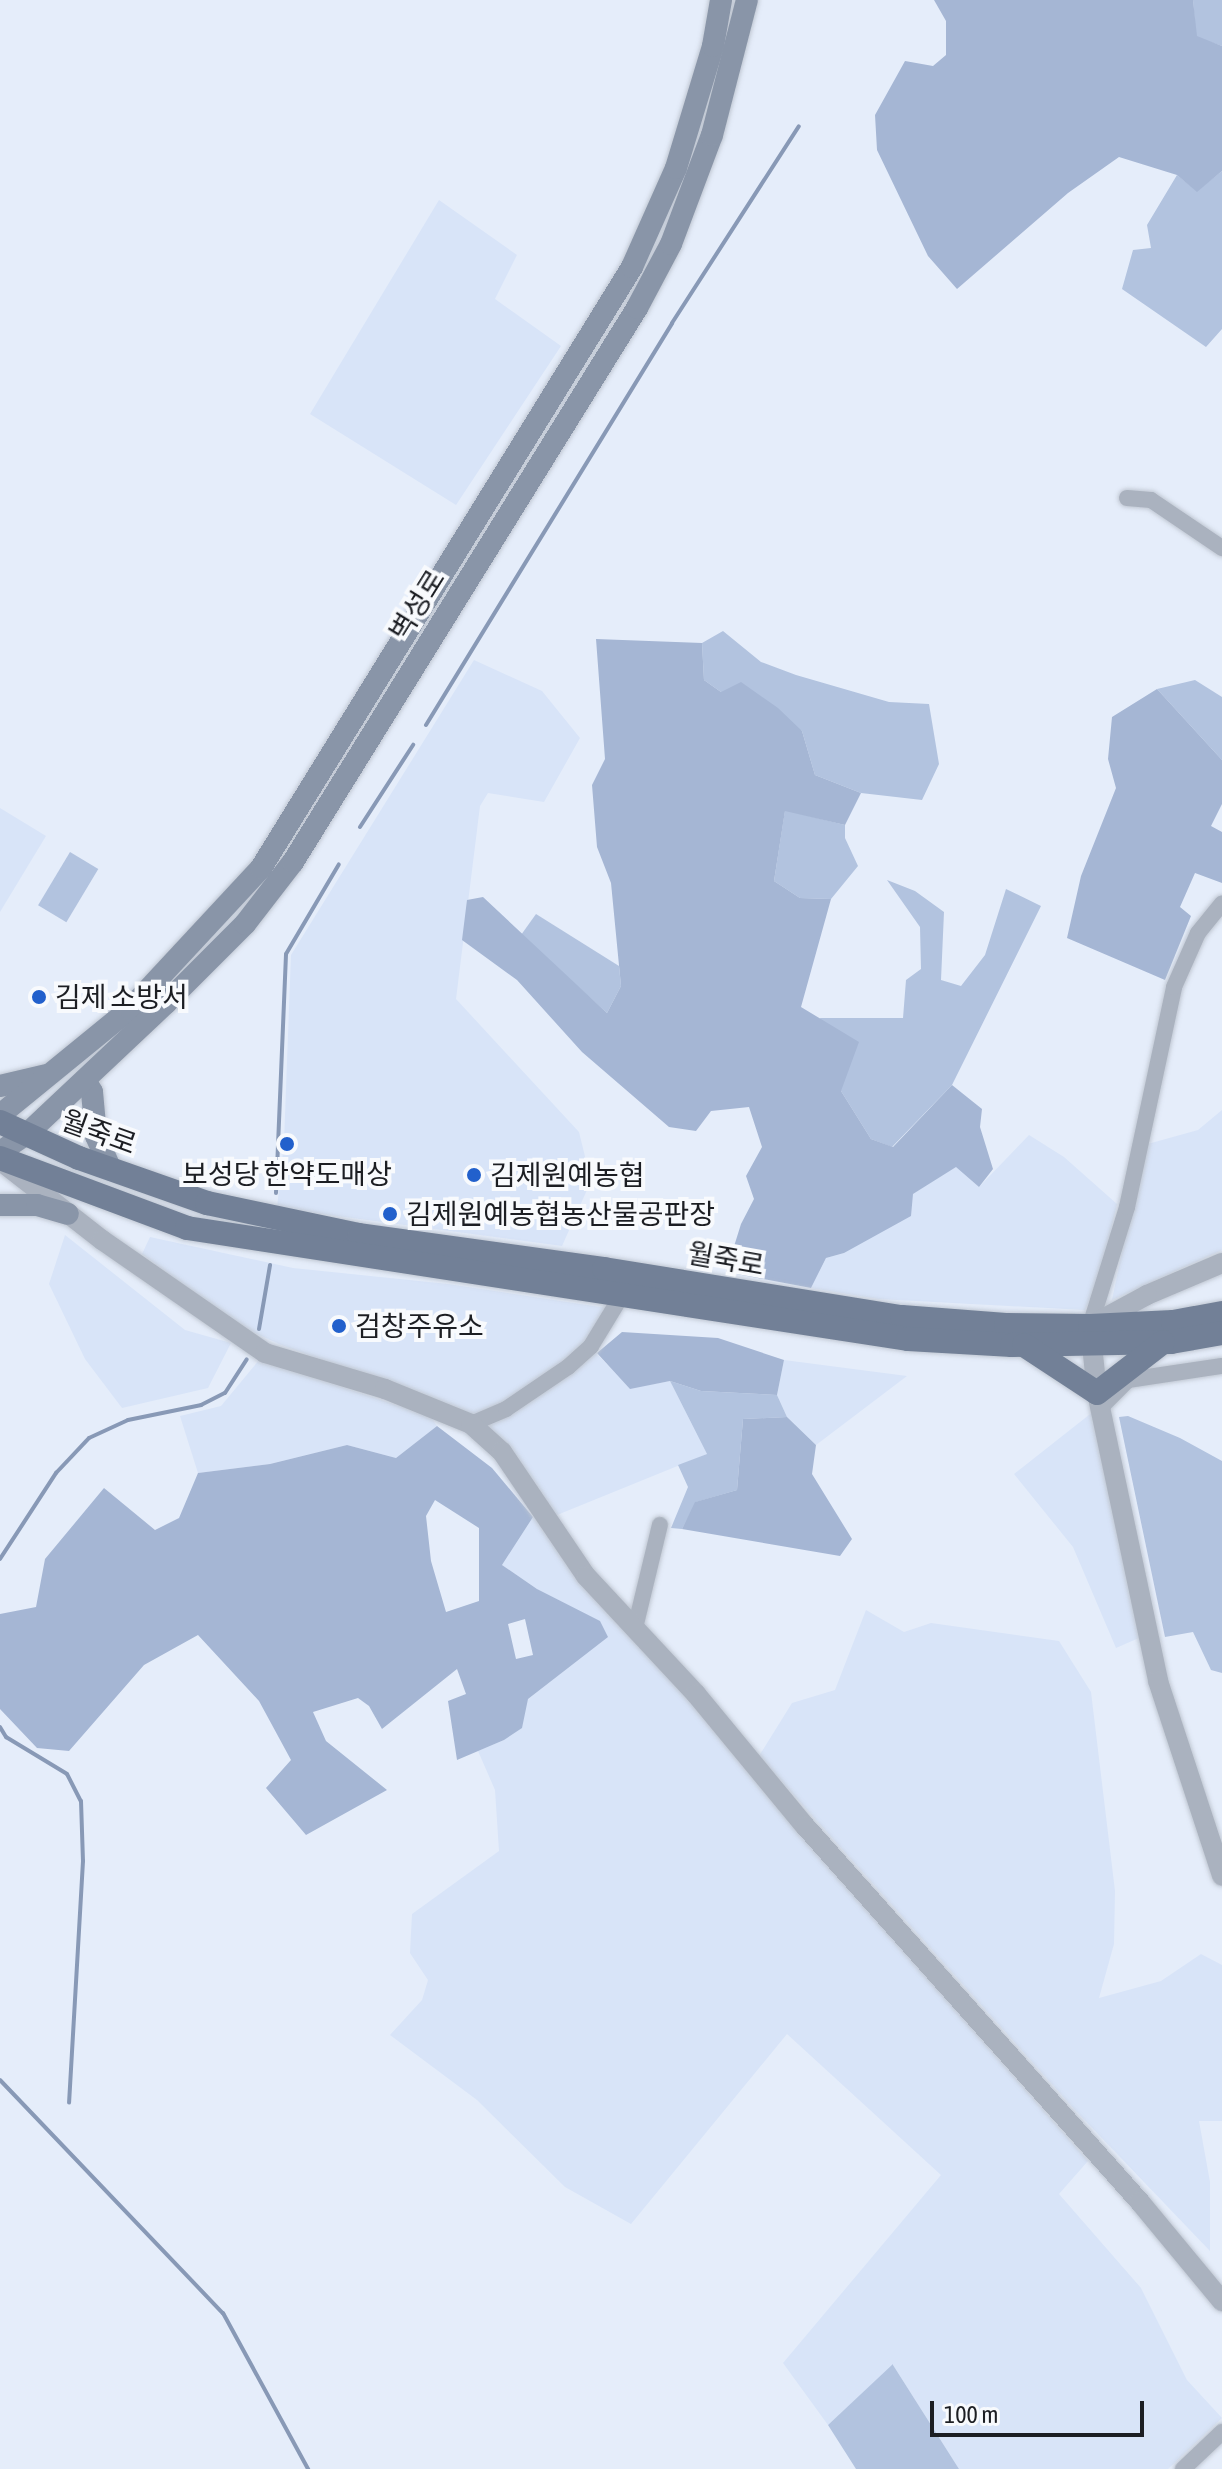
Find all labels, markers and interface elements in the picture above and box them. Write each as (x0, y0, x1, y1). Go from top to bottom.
street label: 벽성로 (382, 563, 452, 647)
place label: 김제 소방서 (55, 980, 188, 1014)
marker: 김제 소방서 (30, 988, 48, 1006)
street label: 월죽로 (57, 1103, 141, 1161)
marker: 보성당 한약도매상 (278, 1135, 296, 1153)
place label: 보성당 한약도매상 (182, 1157, 392, 1191)
place label: 김제원예농협 (490, 1158, 645, 1192)
marker: 김제원예농협 (465, 1166, 483, 1184)
place label: 김제원예농협농산물공판장 (406, 1197, 715, 1231)
marker: 김제원예농협농산물공판장 (381, 1205, 399, 1223)
street label: 월죽로 (685, 1236, 767, 1282)
place label: 검창주유소 (355, 1309, 484, 1343)
marker: 검창주유소 (330, 1317, 348, 1335)
scale bar (934, 2385, 1148, 2435)
text: 100 m (944, 2401, 998, 2428)

